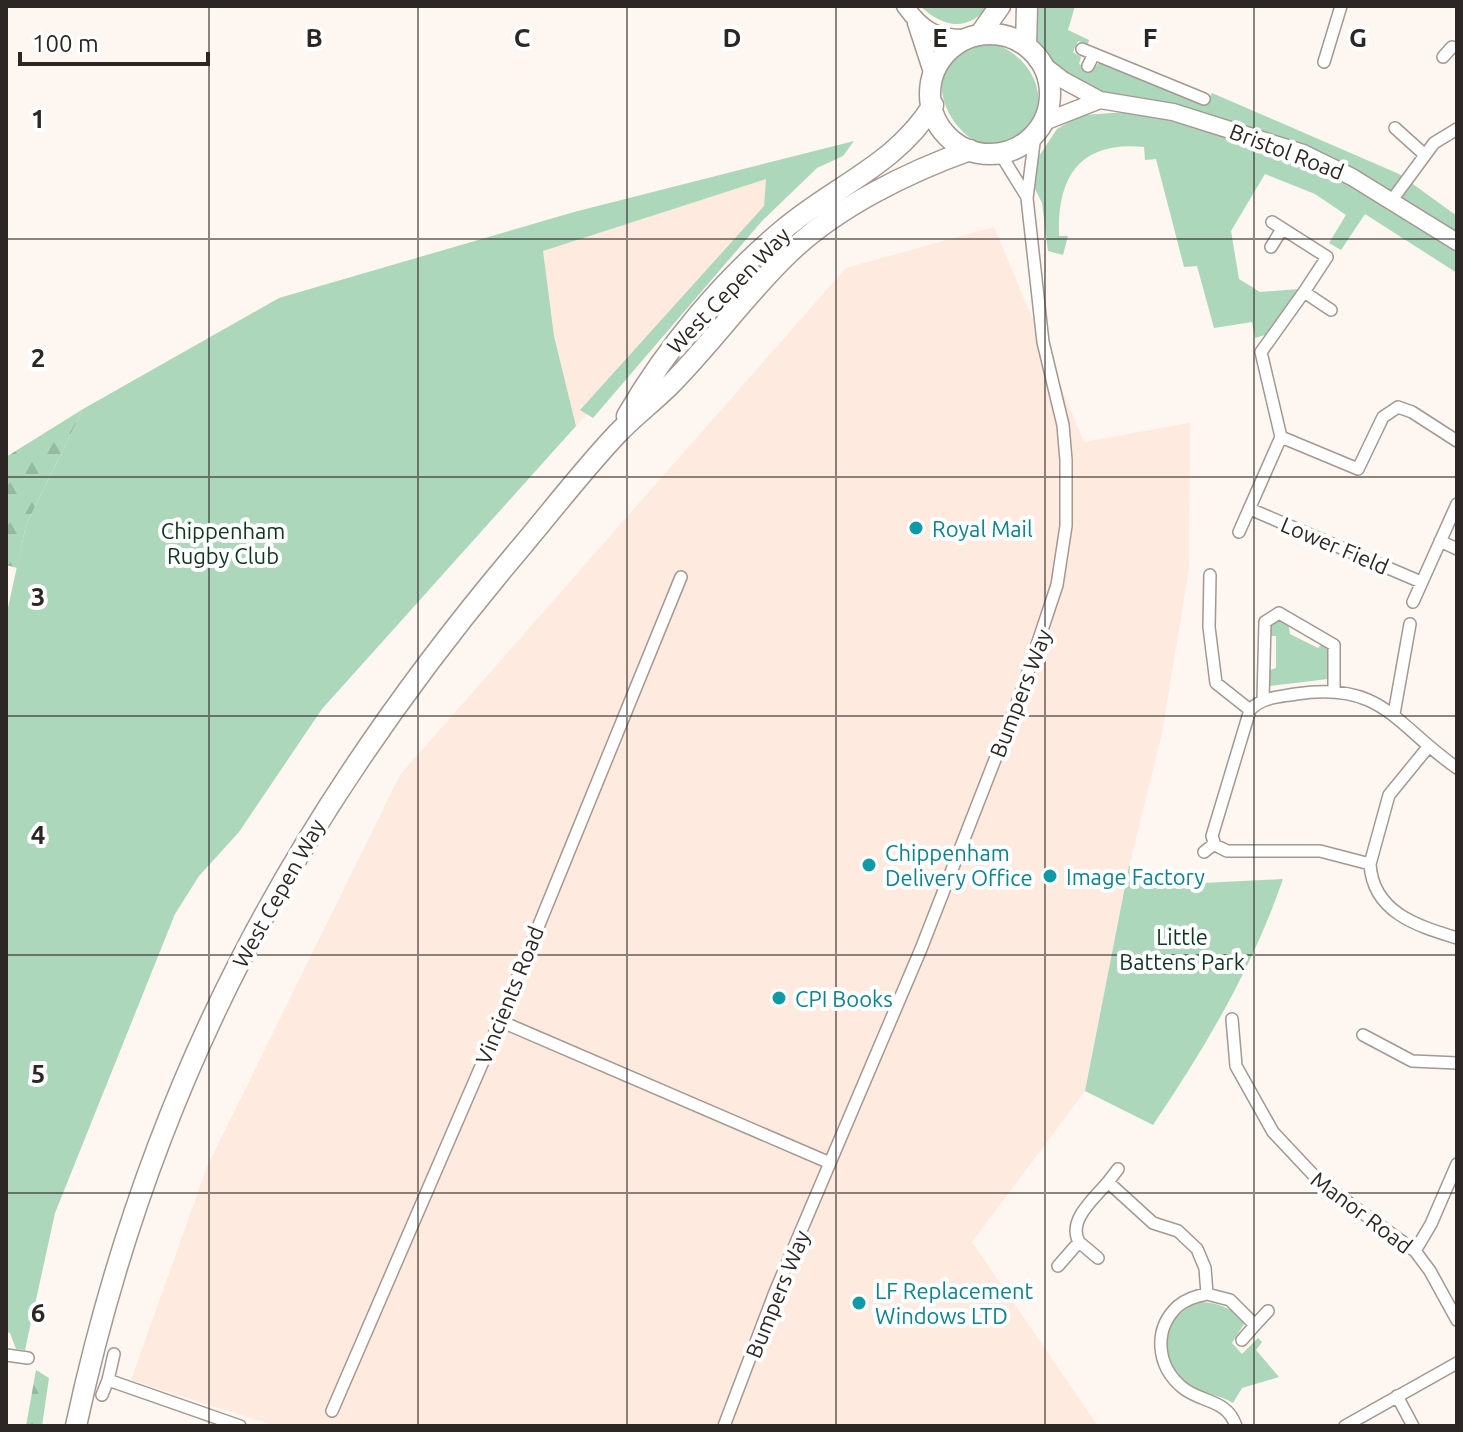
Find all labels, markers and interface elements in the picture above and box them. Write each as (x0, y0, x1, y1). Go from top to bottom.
scale bar (20, 16, 208, 66)
text: B (305, 23, 323, 52)
text: C (514, 23, 531, 52)
text: D (723, 23, 741, 52)
text: E (932, 23, 948, 52)
text: F (1143, 23, 1157, 52)
text: G (1349, 23, 1367, 52)
text: 100 m (32, 30, 99, 57)
text: 1 (31, 104, 45, 133)
street label: Bristol Road (1226, 118, 1348, 184)
street label: West Cepen Way (662, 222, 795, 358)
text: 2 (31, 343, 45, 372)
street label: Lower Field (1278, 511, 1392, 579)
place label: Royal Mail (932, 516, 1033, 541)
park label: Chippenham Rugby Club (161, 518, 285, 568)
marker: Royal Mail (907, 519, 925, 537)
text: 3 (31, 582, 45, 611)
street label: Bumpers Way (984, 625, 1056, 761)
street label: West Cepen Way (227, 814, 329, 971)
text: 4 (31, 820, 45, 849)
place label: Chippenham Delivery Office (885, 840, 1033, 890)
marker: Chippenham Delivery Office (860, 856, 878, 874)
place label: Image Factory (1066, 864, 1205, 889)
marker: Image Factory (1041, 867, 1059, 885)
street label: Vincients Road (470, 922, 548, 1068)
park label: Little Battens Park (1119, 924, 1245, 974)
place label: CPI Books (795, 986, 893, 1011)
marker: CPI Books (770, 989, 788, 1007)
text: 5 (31, 1059, 45, 1088)
street label: Manor Road (1307, 1166, 1417, 1258)
street label: Bumpers Way (740, 1226, 814, 1361)
place label: LF Replacement Windows LTD (875, 1278, 1034, 1328)
marker: LF Replacement Windows LTD (850, 1294, 868, 1312)
text: 6 (31, 1298, 45, 1327)

